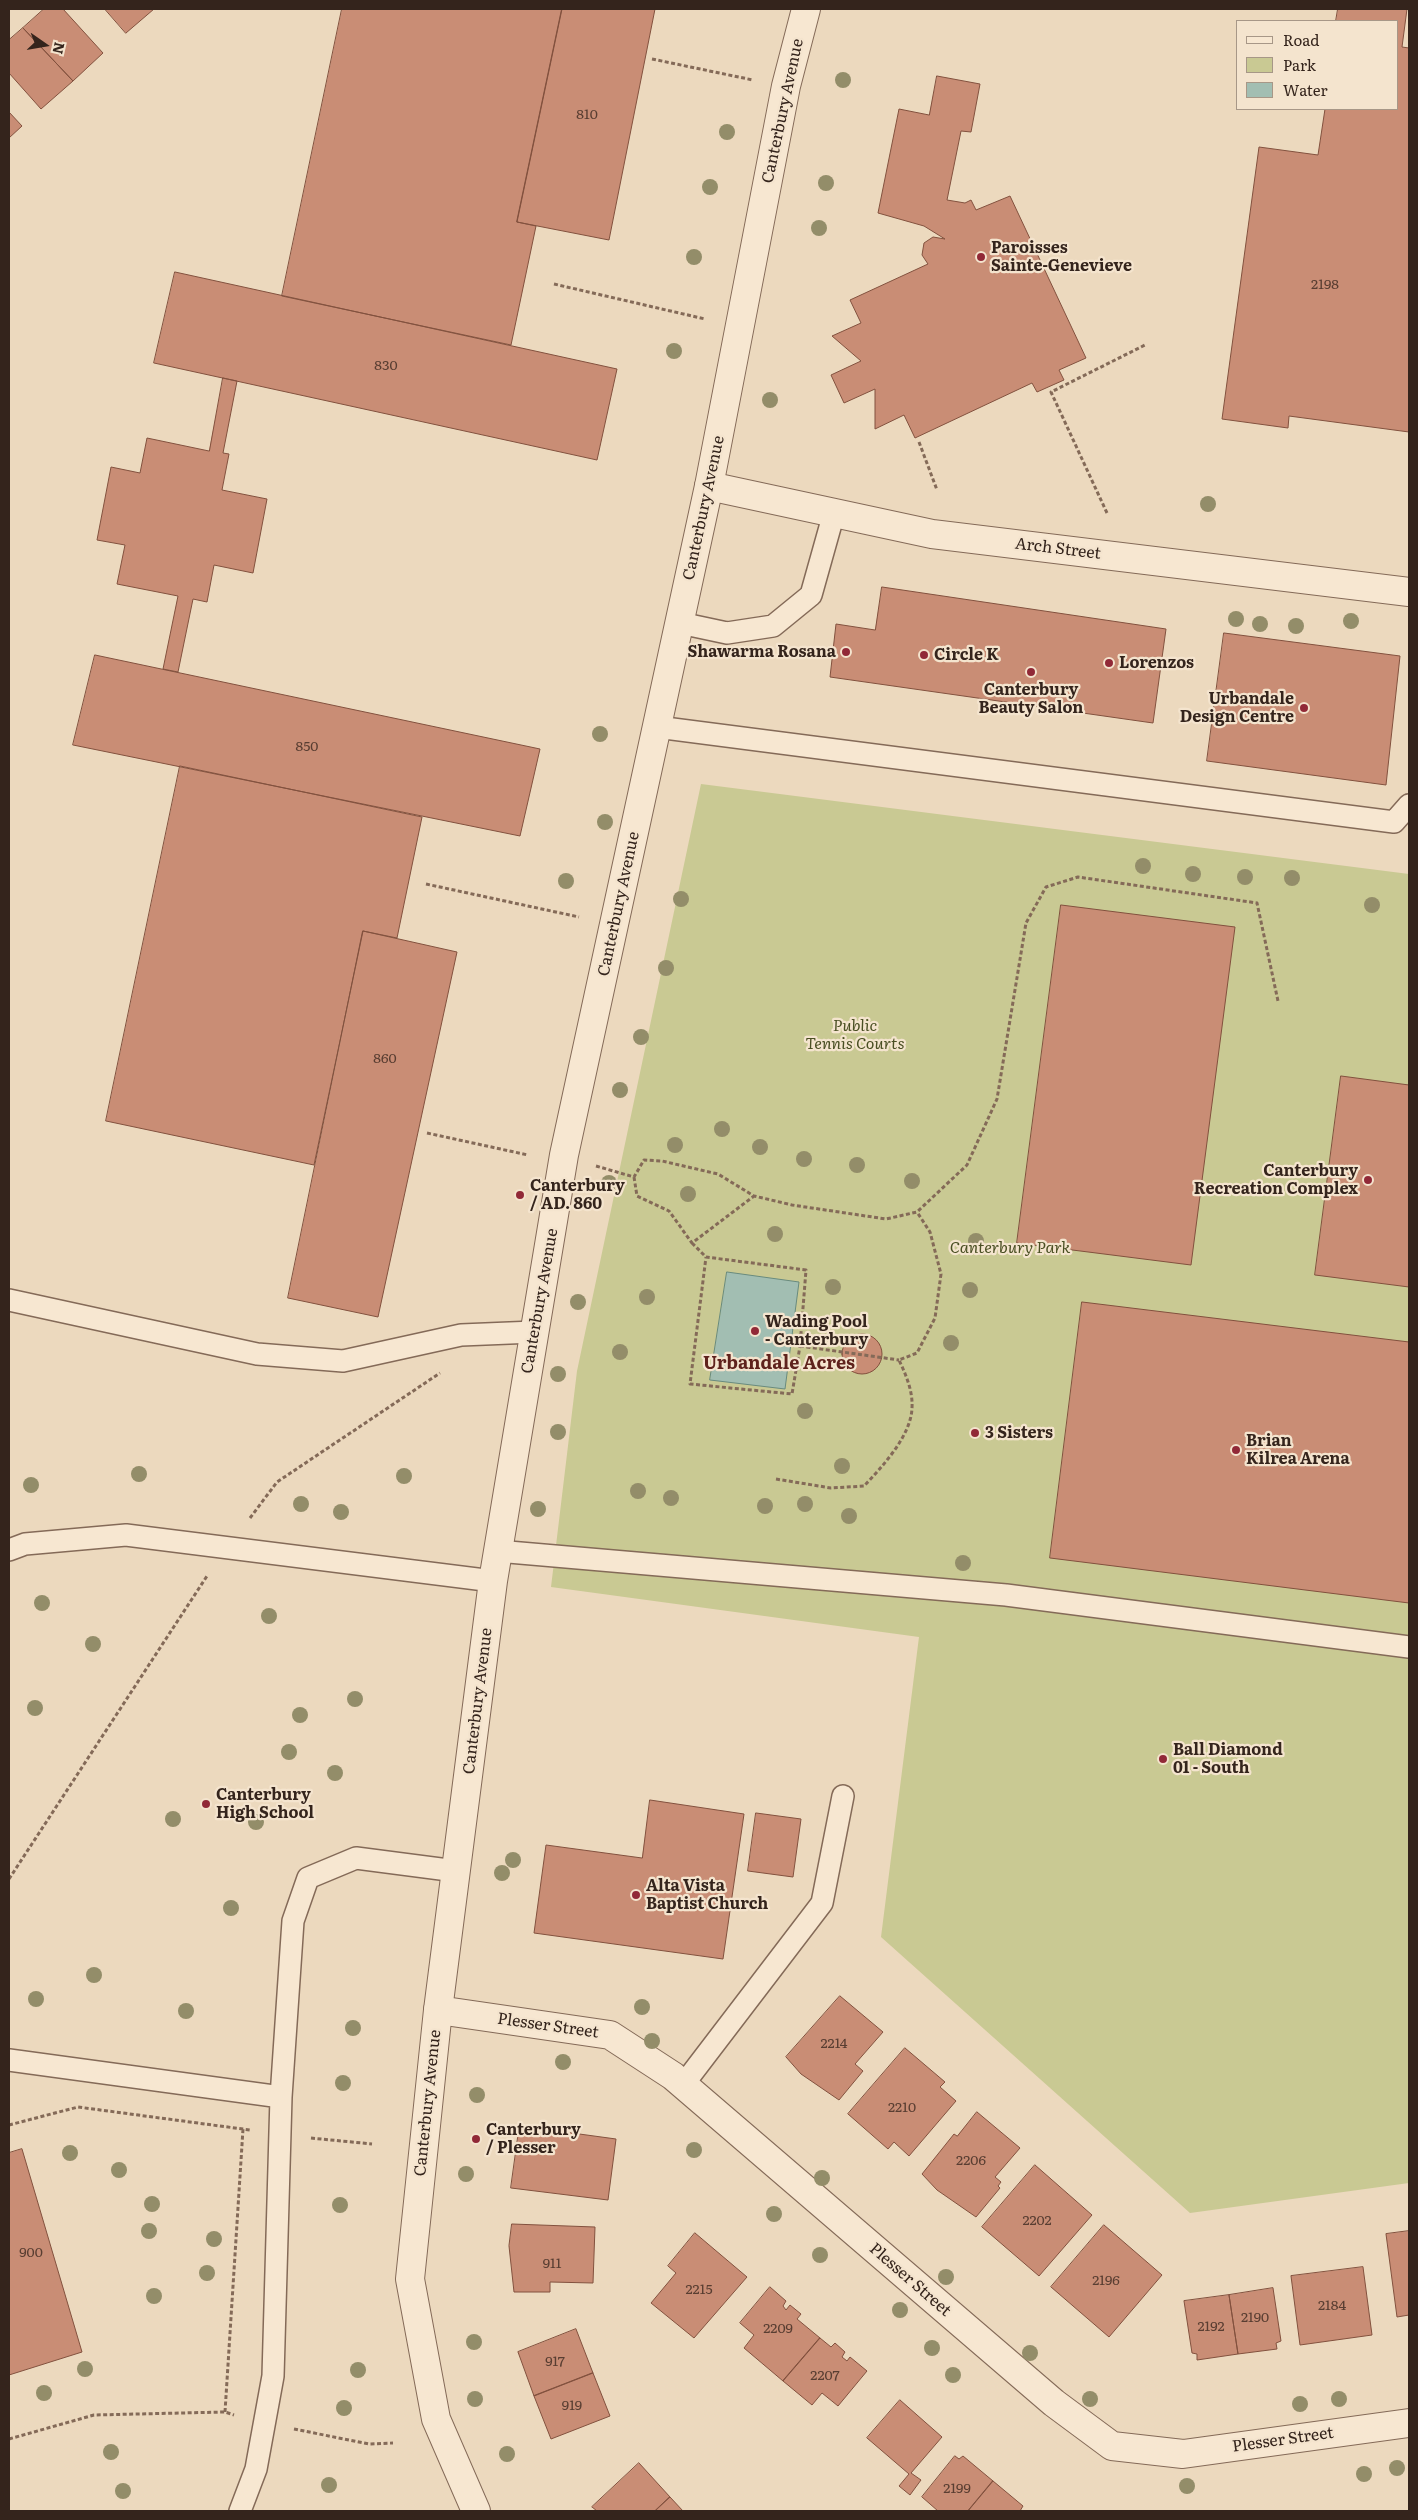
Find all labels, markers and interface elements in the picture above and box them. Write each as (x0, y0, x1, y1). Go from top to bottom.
north arrow (20, 20, 70, 70)
legend (1236, 20, 1398, 110)
text: Road (1283, 28, 1319, 51)
street label: Canterbury Avenue (758, 37, 808, 185)
text: N (49, 40, 71, 56)
text: Park (1283, 53, 1316, 76)
text: Water (1283, 78, 1328, 101)
house number: 810 (576, 107, 598, 123)
place label: Paroisses Sainte-Genevieve (991, 238, 1132, 276)
marker: Paroisses Sainte-Genevieve (975, 251, 987, 263)
house number: 2198 (1311, 277, 1339, 293)
house number: 830 (374, 358, 398, 374)
street label: Canterbury Avenue (679, 434, 729, 582)
street label: Arch Street (1014, 534, 1102, 564)
place label: Shawarma Rosana (687, 642, 836, 662)
place label: Circle K (934, 645, 999, 665)
marker: Shawarma Rosana (840, 646, 852, 658)
marker: Circle K (918, 649, 930, 661)
place label: Lorenzos (1119, 653, 1194, 673)
marker: Lorenzos (1103, 657, 1115, 669)
marker: Canterbury Beauty Salon (1025, 666, 1037, 678)
place label: Canterbury Beauty Salon (979, 680, 1083, 718)
place label: Urbandale Design Centre (1180, 689, 1294, 727)
marker: Urbandale Design Centre (1298, 702, 1310, 714)
house number: 850 (296, 739, 318, 755)
street label: Canterbury Avenue (594, 830, 644, 978)
park label: Public Tennis Courts (806, 1016, 904, 1054)
house number: 860 (373, 1051, 397, 1067)
place label: Canterbury Recreation Complex (1194, 1161, 1358, 1199)
marker: Canterbury Recreation Complex (1362, 1174, 1374, 1186)
place label: Canterbury / AD. 860 (530, 1176, 625, 1214)
marker: Canterbury / AD. 860 (514, 1189, 526, 1201)
street label: Canterbury Avenue (518, 1227, 562, 1375)
park label: Canterbury Park (950, 1238, 1070, 1258)
place label: Wading Pool - Canterbury (765, 1312, 868, 1350)
marker: Wading Pool - Canterbury (749, 1325, 761, 1337)
district label: Urbandale Acres (703, 1353, 855, 1375)
place label: 3 Sisters (985, 1423, 1053, 1443)
marker: 3 Sisters (969, 1427, 981, 1439)
place label: Brian Kilrea Arena (1246, 1431, 1350, 1469)
marker: Brian Kilrea Arena (1230, 1444, 1242, 1456)
street label: Canterbury Avenue (459, 1627, 497, 1775)
place label: Ball Diamond 01 - South (1173, 1740, 1283, 1778)
marker: Ball Diamond 01 - South (1157, 1753, 1169, 1765)
place label: Canterbury High School (216, 1785, 314, 1823)
marker: Canterbury High School (200, 1798, 212, 1810)
place label: Alta Vista Baptist Church (646, 1876, 768, 1914)
marker: Alta Vista Baptist Church (630, 1889, 642, 1901)
street label: Plesser Street (496, 2009, 600, 2043)
street label: Canterbury Avenue (411, 2029, 445, 2177)
house number: 2214 (820, 2036, 848, 2052)
house number: 2210 (888, 2100, 916, 2116)
place label: Canterbury / Plesser (486, 2120, 581, 2158)
marker: Canterbury / Plesser (470, 2133, 482, 2145)
house number: 2206 (956, 2153, 986, 2169)
house number: 2202 (1022, 2213, 1052, 2229)
street label: Plesser Street (865, 2239, 955, 2321)
house number: 900 (19, 2245, 43, 2261)
house number: 911 (543, 2256, 561, 2272)
house number: 2196 (1092, 2273, 1120, 2289)
house number: 2215 (685, 2282, 713, 2298)
house number: 2184 (1318, 2298, 1346, 2314)
house number: 2190 (1241, 2310, 1269, 2326)
house number: 2192 (1197, 2319, 1225, 2335)
house number: 2209 (763, 2321, 793, 2337)
house number: 917 (545, 2354, 565, 2370)
house number: 2207 (810, 2368, 840, 2384)
house number: 919 (562, 2398, 582, 2414)
street label: Plesser Street (1231, 2423, 1335, 2457)
house number: 2199 (943, 2481, 971, 2497)

